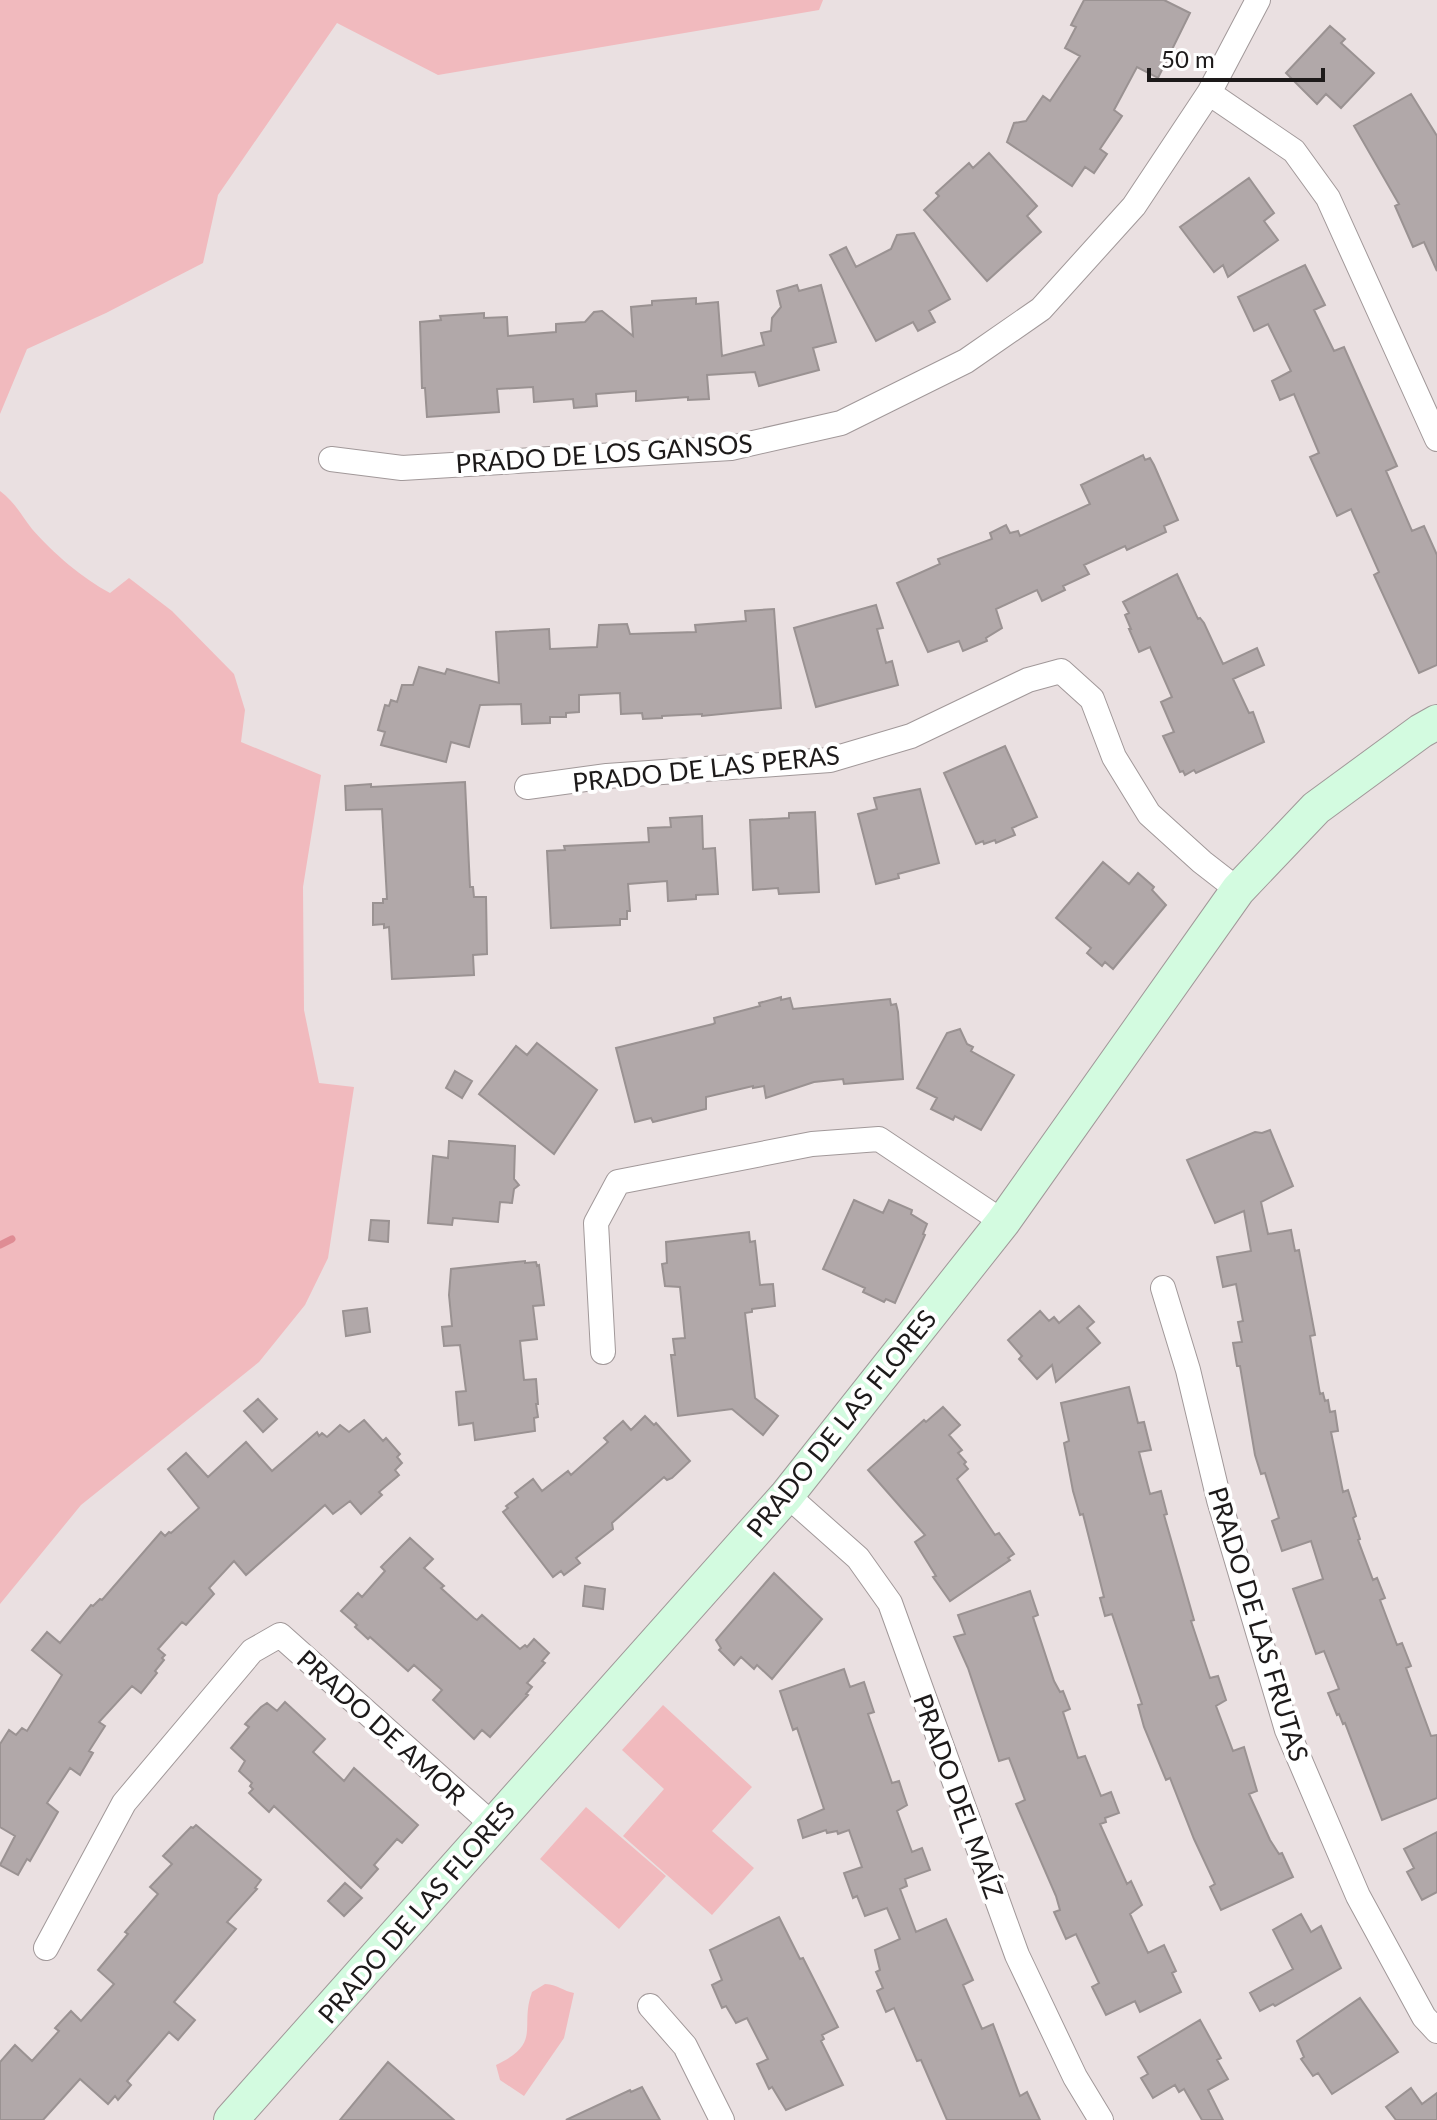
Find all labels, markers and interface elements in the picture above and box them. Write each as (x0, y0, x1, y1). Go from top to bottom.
scale bar (1149, 32, 1323, 82)
text: 50 m (1161, 44, 1215, 73)
street label: PRADO DE LOS GANSOS (454, 427, 754, 479)
street label: PRADO DE LAS PERAS (571, 738, 841, 798)
street label: PRADO DE LAS FLORES (739, 1303, 943, 1543)
street label: PRADO DE LAS FRUTAS (1202, 1483, 1316, 1765)
street label: PRADO DE AMOR (291, 1643, 474, 1812)
street label: PRADO DEL MAÍZ (907, 1689, 1011, 1903)
street label: PRADO DE LAS FLORES (311, 1795, 521, 2029)

